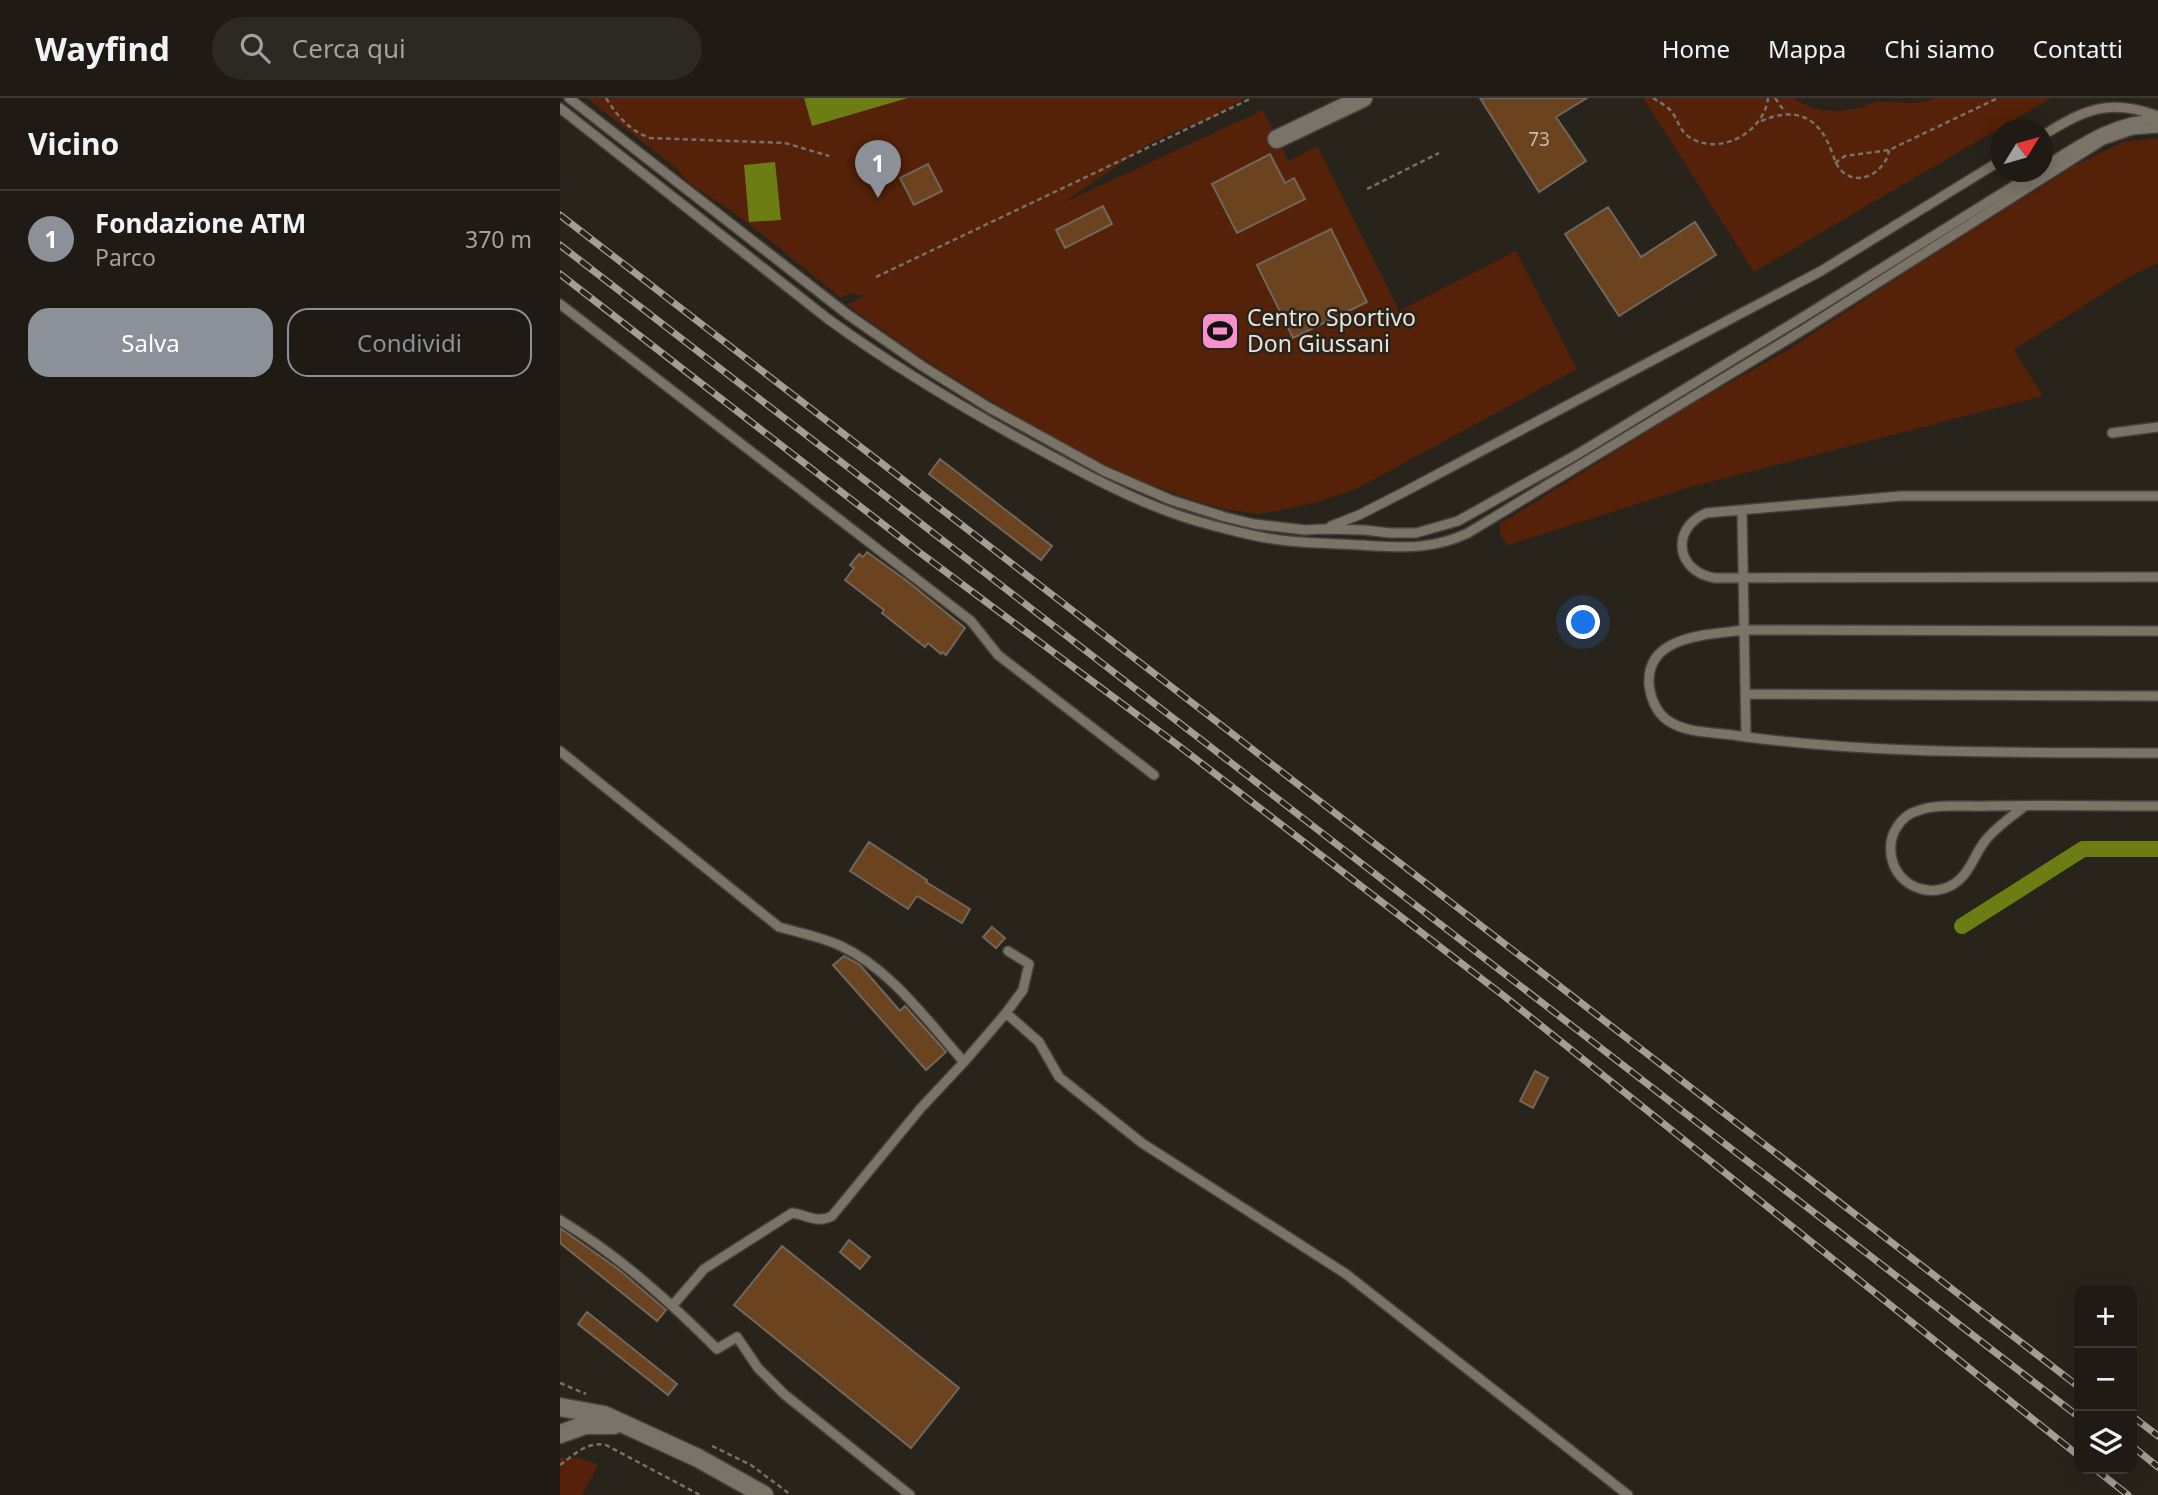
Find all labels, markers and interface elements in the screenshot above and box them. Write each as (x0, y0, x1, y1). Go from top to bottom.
search box (212, 17, 702, 80)
text: Wayfind (35, 26, 170, 71)
icon: search (236, 29, 274, 67)
text: Cerca qui (292, 30, 406, 66)
text: Home (1662, 32, 1730, 65)
text: Mappa (1768, 32, 1846, 65)
text: Chi siamo (1884, 32, 1995, 65)
text: Contatti (2033, 32, 2123, 65)
north arrow (1990, 119, 2053, 182)
text: Vicino (28, 123, 119, 164)
house number: 73 (1528, 126, 1550, 152)
pin: 1 (855, 140, 901, 198)
text: Fondazione ATM (95, 205, 306, 241)
text: 1 (44, 223, 58, 255)
text: 370 m (465, 223, 532, 255)
text: Parco (95, 241, 156, 273)
place label: Centro Sportivo Don Giussani (1247, 301, 1416, 359)
button: Salva (28, 308, 273, 377)
button: Condividi (287, 308, 532, 377)
sports icon: Centro Sportivo Don Giussani (1199, 310, 1241, 352)
your location (1566, 605, 1600, 639)
map controls (2074, 1285, 2137, 1474)
button: + (2074, 1285, 2137, 1348)
button: − (2074, 1348, 2137, 1411)
button: layers (2074, 1411, 2137, 1474)

